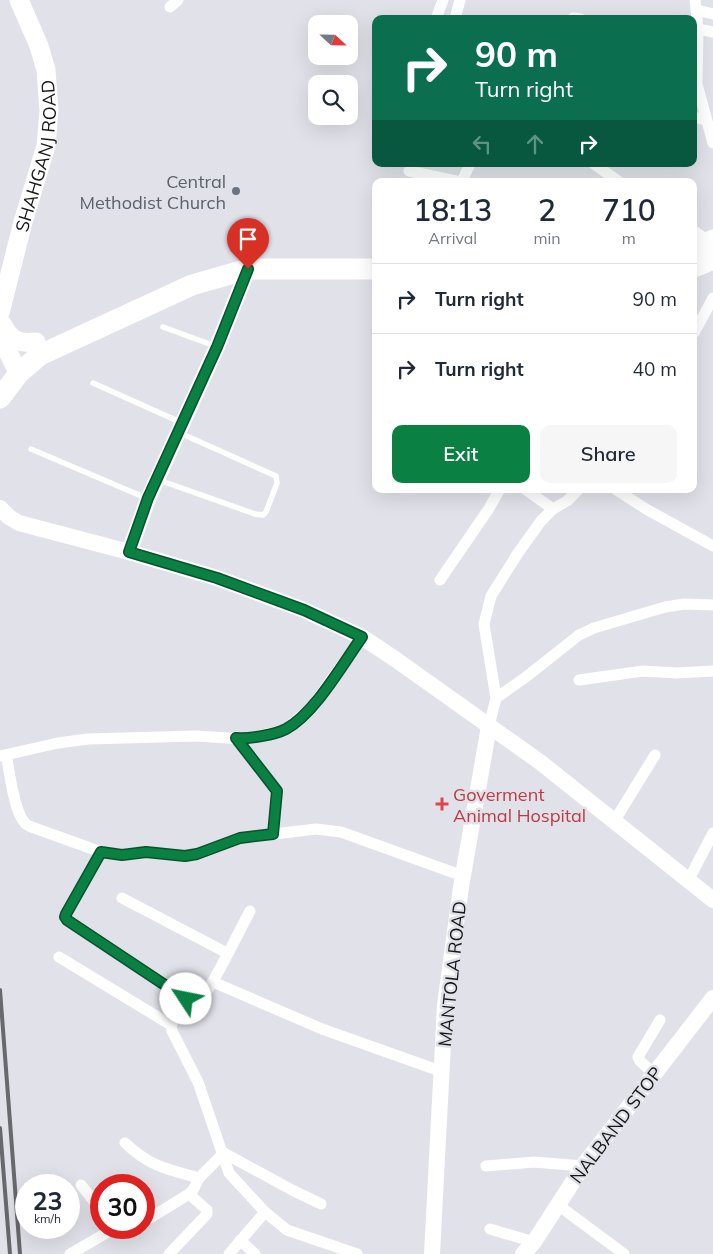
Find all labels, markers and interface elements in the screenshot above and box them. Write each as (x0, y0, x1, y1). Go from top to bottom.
north arrow (308, 15, 358, 65)
map controls (308, 15, 358, 125)
text: 90 m (475, 32, 558, 76)
icon: right (392, 35, 457, 100)
button: search (308, 75, 358, 125)
text: Turn right (475, 75, 573, 103)
street label: SHAHGANJ ROAD (10, 79, 61, 234)
icon: left (468, 130, 496, 158)
icon: ahead (521, 130, 549, 158)
icon: right (574, 130, 602, 158)
place label: Central Methodist Church (80, 170, 226, 214)
marker: Central Methodist Church (230, 185, 242, 197)
text: 18:13 (413, 191, 492, 229)
text: 2 (538, 191, 556, 229)
text: 710 (602, 191, 656, 229)
pin (227, 218, 269, 269)
icon: arrive (234, 225, 262, 253)
text: Arrival (428, 228, 477, 248)
text: min (533, 228, 561, 248)
text: m (622, 228, 636, 248)
icon: right (392, 285, 420, 313)
text: Turn right (435, 287, 524, 311)
text: 90 m (633, 287, 677, 311)
icon: right (392, 355, 420, 383)
text: Turn right (435, 357, 524, 381)
text: 40 m (633, 357, 677, 381)
button: Exit (392, 425, 530, 483)
button: Share (540, 425, 677, 483)
place label: Goverment Animal Hospital (453, 783, 586, 827)
marker: Goverment Animal Hospital (435, 797, 449, 811)
street label: MANTOLA ROAD (433, 900, 471, 1048)
position arrow (159, 972, 211, 1024)
street label: NALBAND STOP (565, 1062, 667, 1188)
speed limit sign: 30 (90, 1174, 155, 1239)
text: 23 (32, 1185, 63, 1216)
text: km/h (34, 1211, 61, 1226)

